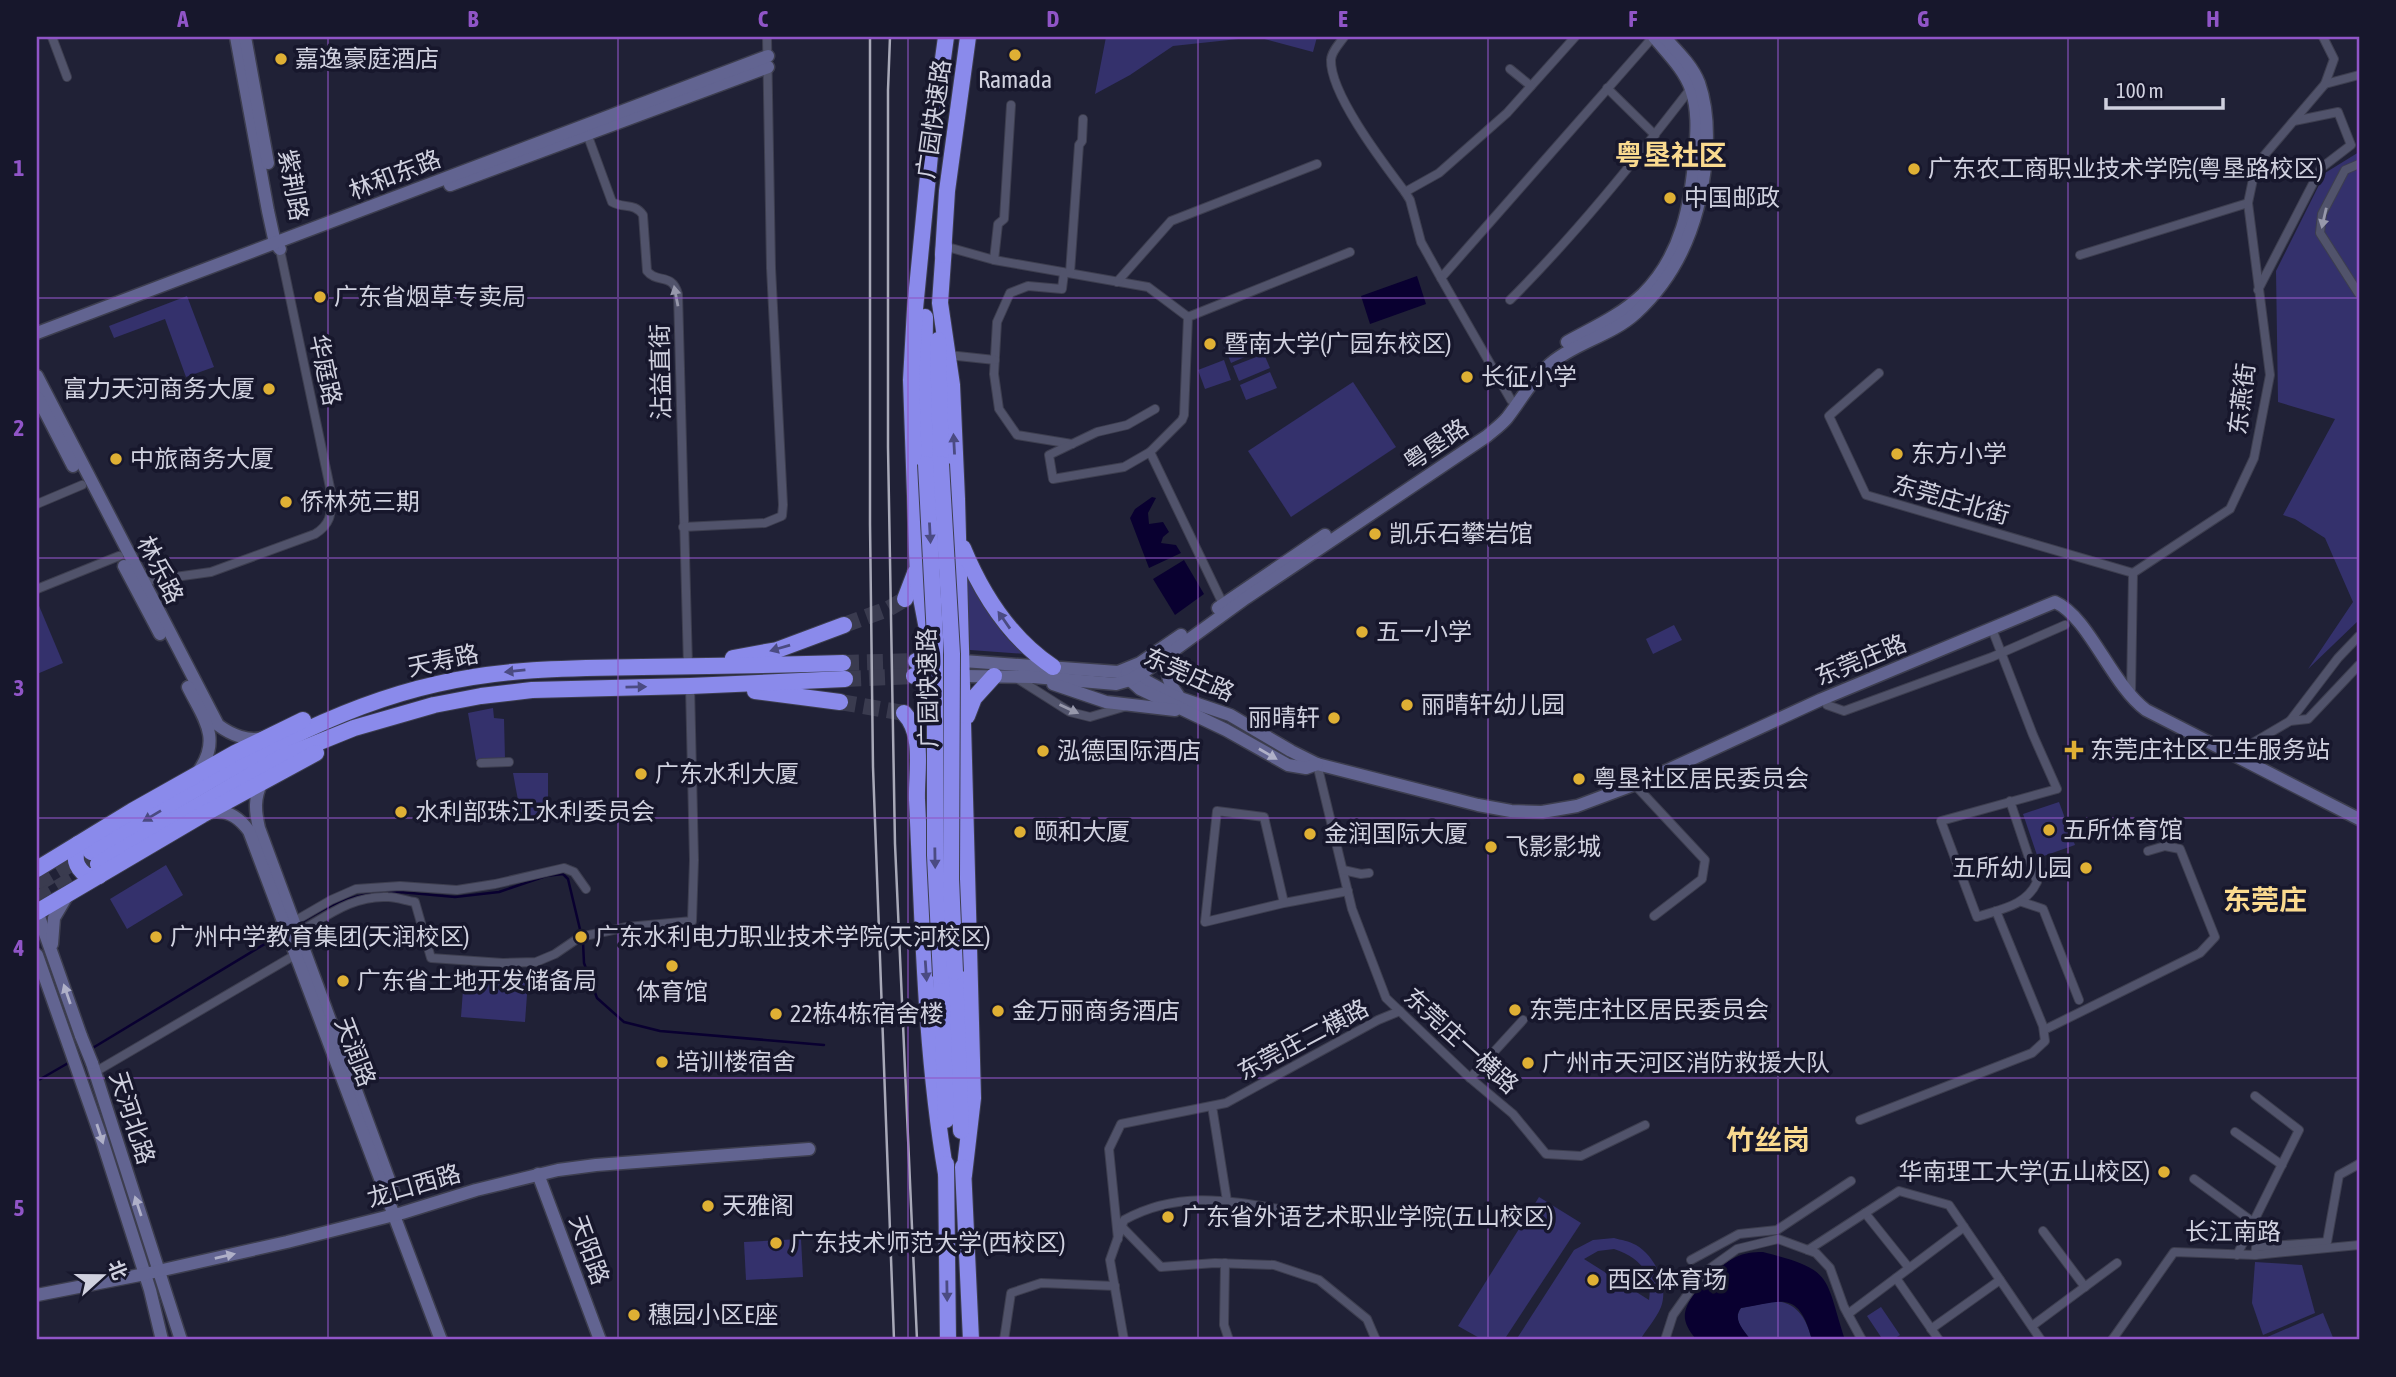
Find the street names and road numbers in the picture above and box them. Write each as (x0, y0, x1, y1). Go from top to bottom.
street label: 广园快速路 (912, 58, 955, 180)
street label: 林和东路 (345, 145, 444, 204)
street label: 紫荆路 (274, 147, 313, 223)
street label: 沾益直街 (646, 324, 675, 420)
street label: 华庭路 (305, 332, 346, 408)
street label: 东燕街 (2224, 362, 2259, 436)
street label: 粤垦路 (1398, 413, 1473, 476)
street label: 东莞庄北街 (1890, 470, 2013, 529)
street label: 林乐路 (132, 532, 189, 608)
street label: 广园快速路 (913, 628, 942, 748)
street label: 东莞庄路 (1811, 629, 1910, 690)
street label: 天寿路 (405, 640, 481, 681)
street label: 东莞庄路 (1140, 643, 1239, 706)
street label: 东莞庄一横路 (1399, 982, 1524, 1099)
street label: 东莞庄二横路 (1233, 994, 1373, 1085)
street label: 天润路 (330, 1013, 381, 1090)
street label: 天河北路 (105, 1068, 160, 1168)
street label: 龙口西路 (364, 1159, 464, 1212)
street label: 天阳路 (564, 1211, 614, 1288)
street label: 长江南路 (2185, 1218, 2281, 1245)

